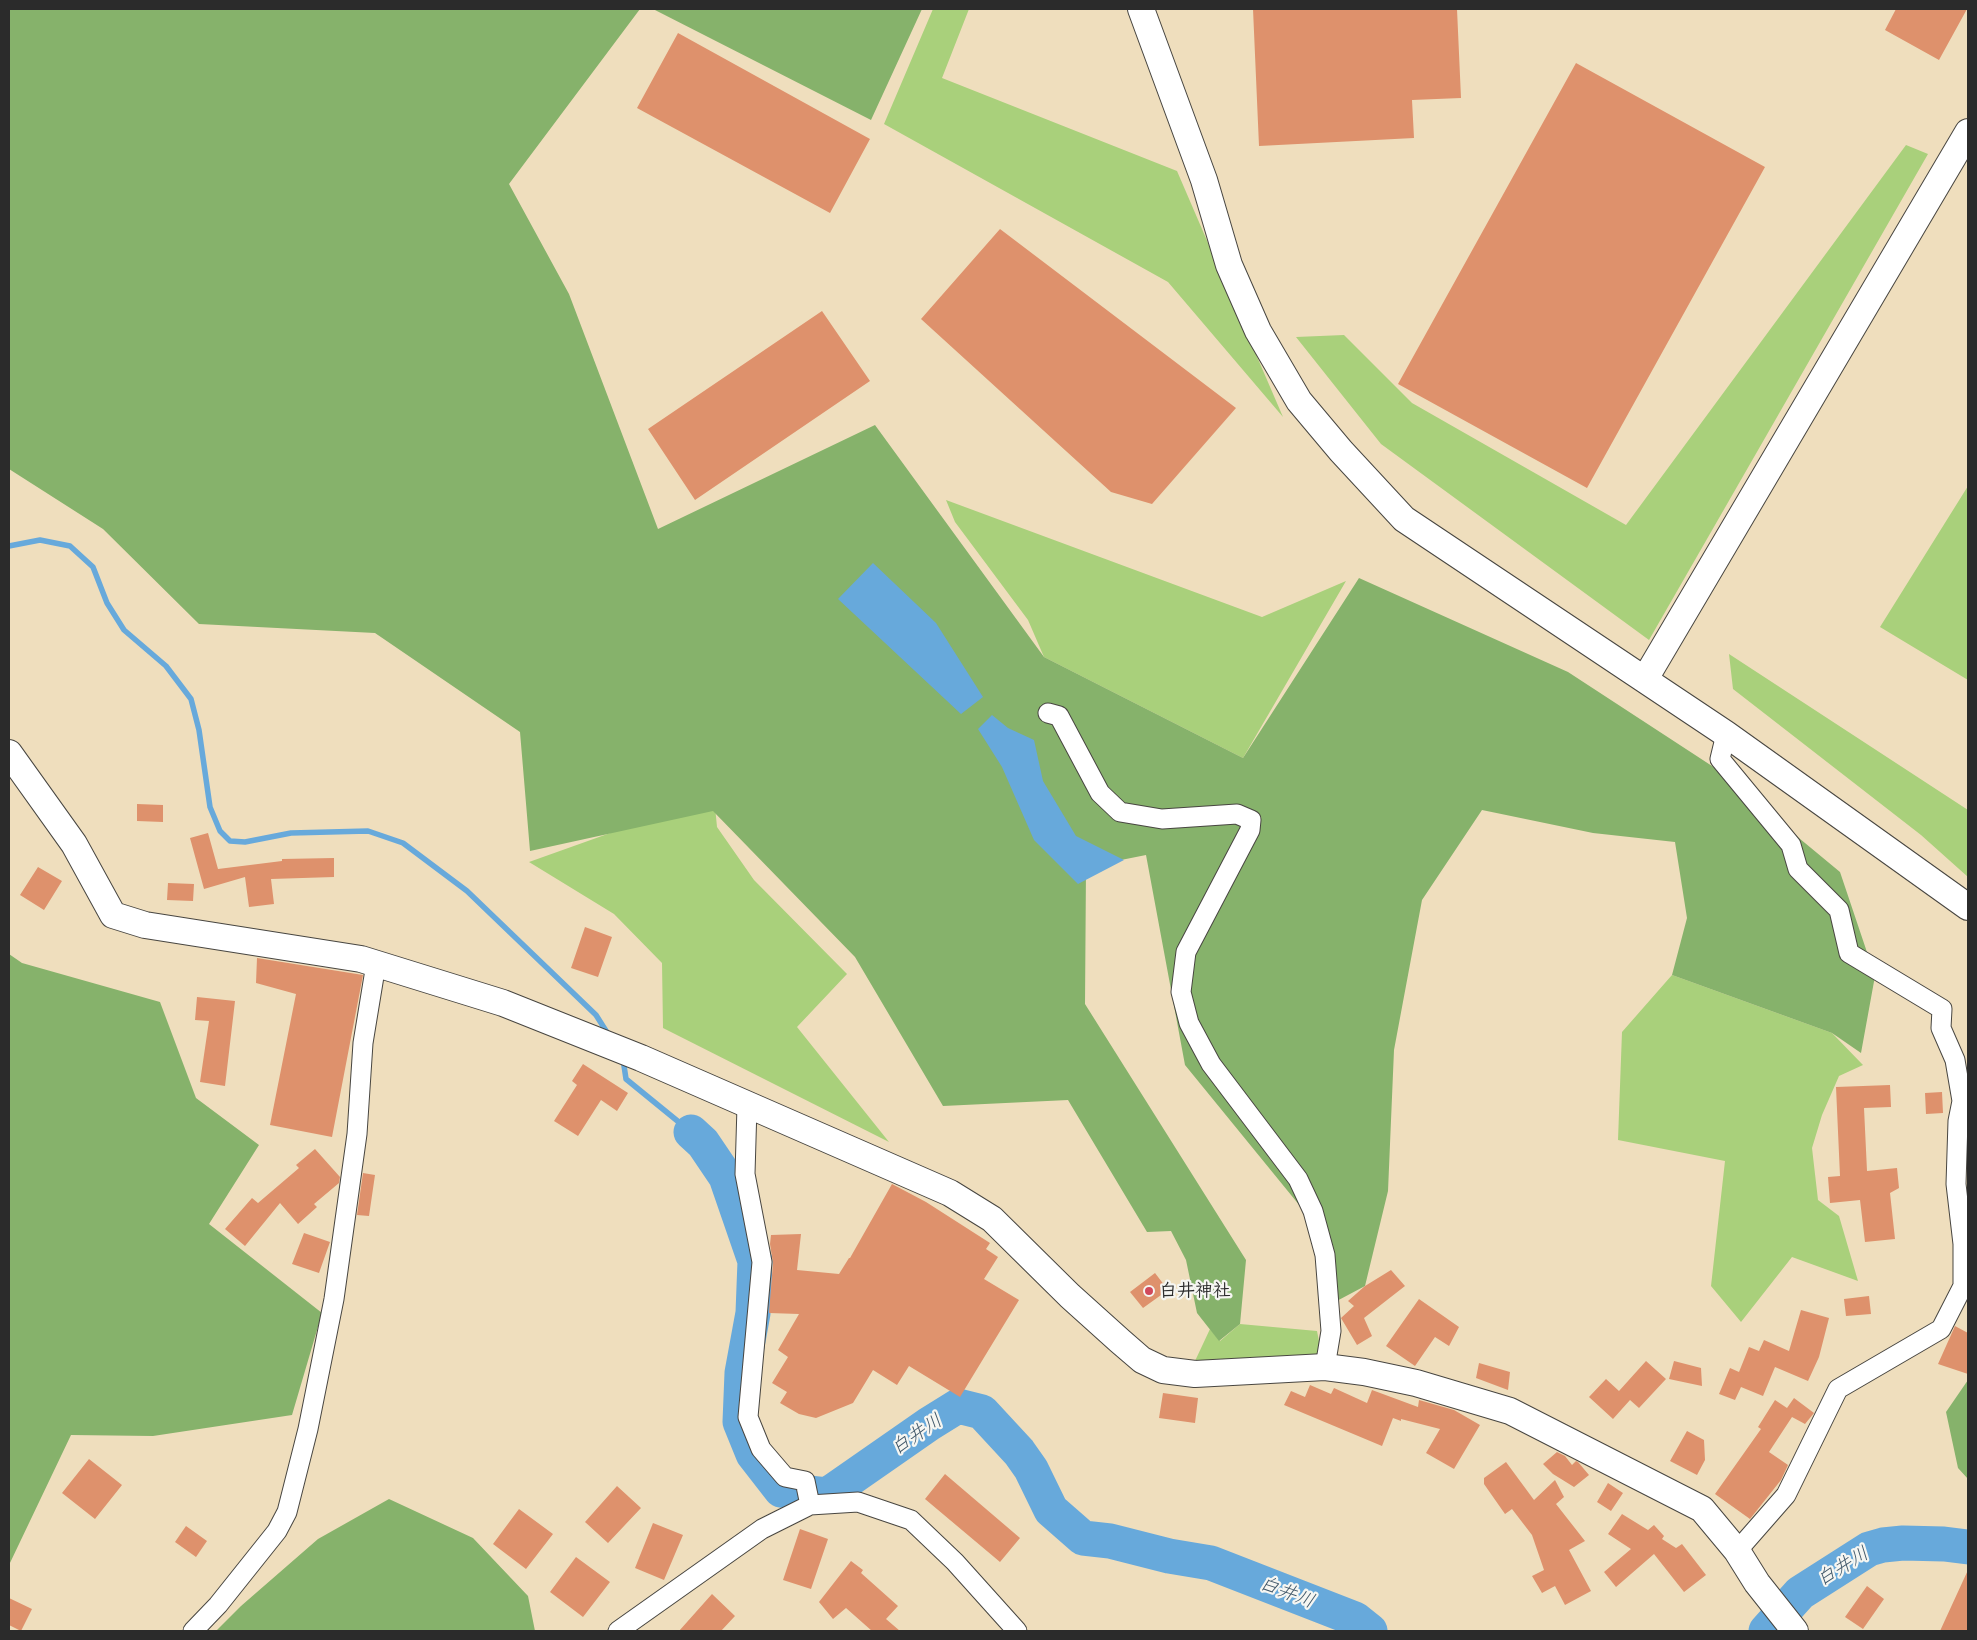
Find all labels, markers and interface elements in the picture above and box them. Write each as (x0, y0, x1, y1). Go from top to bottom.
place label: 白井神社 (1159, 1280, 1231, 1302)
marker: 白井神社 (1143, 1285, 1155, 1297)
water label: 白井川 (887, 1410, 947, 1460)
water label: 白井川 (1813, 1543, 1873, 1591)
water label: 白井川 (1256, 1572, 1318, 1614)

